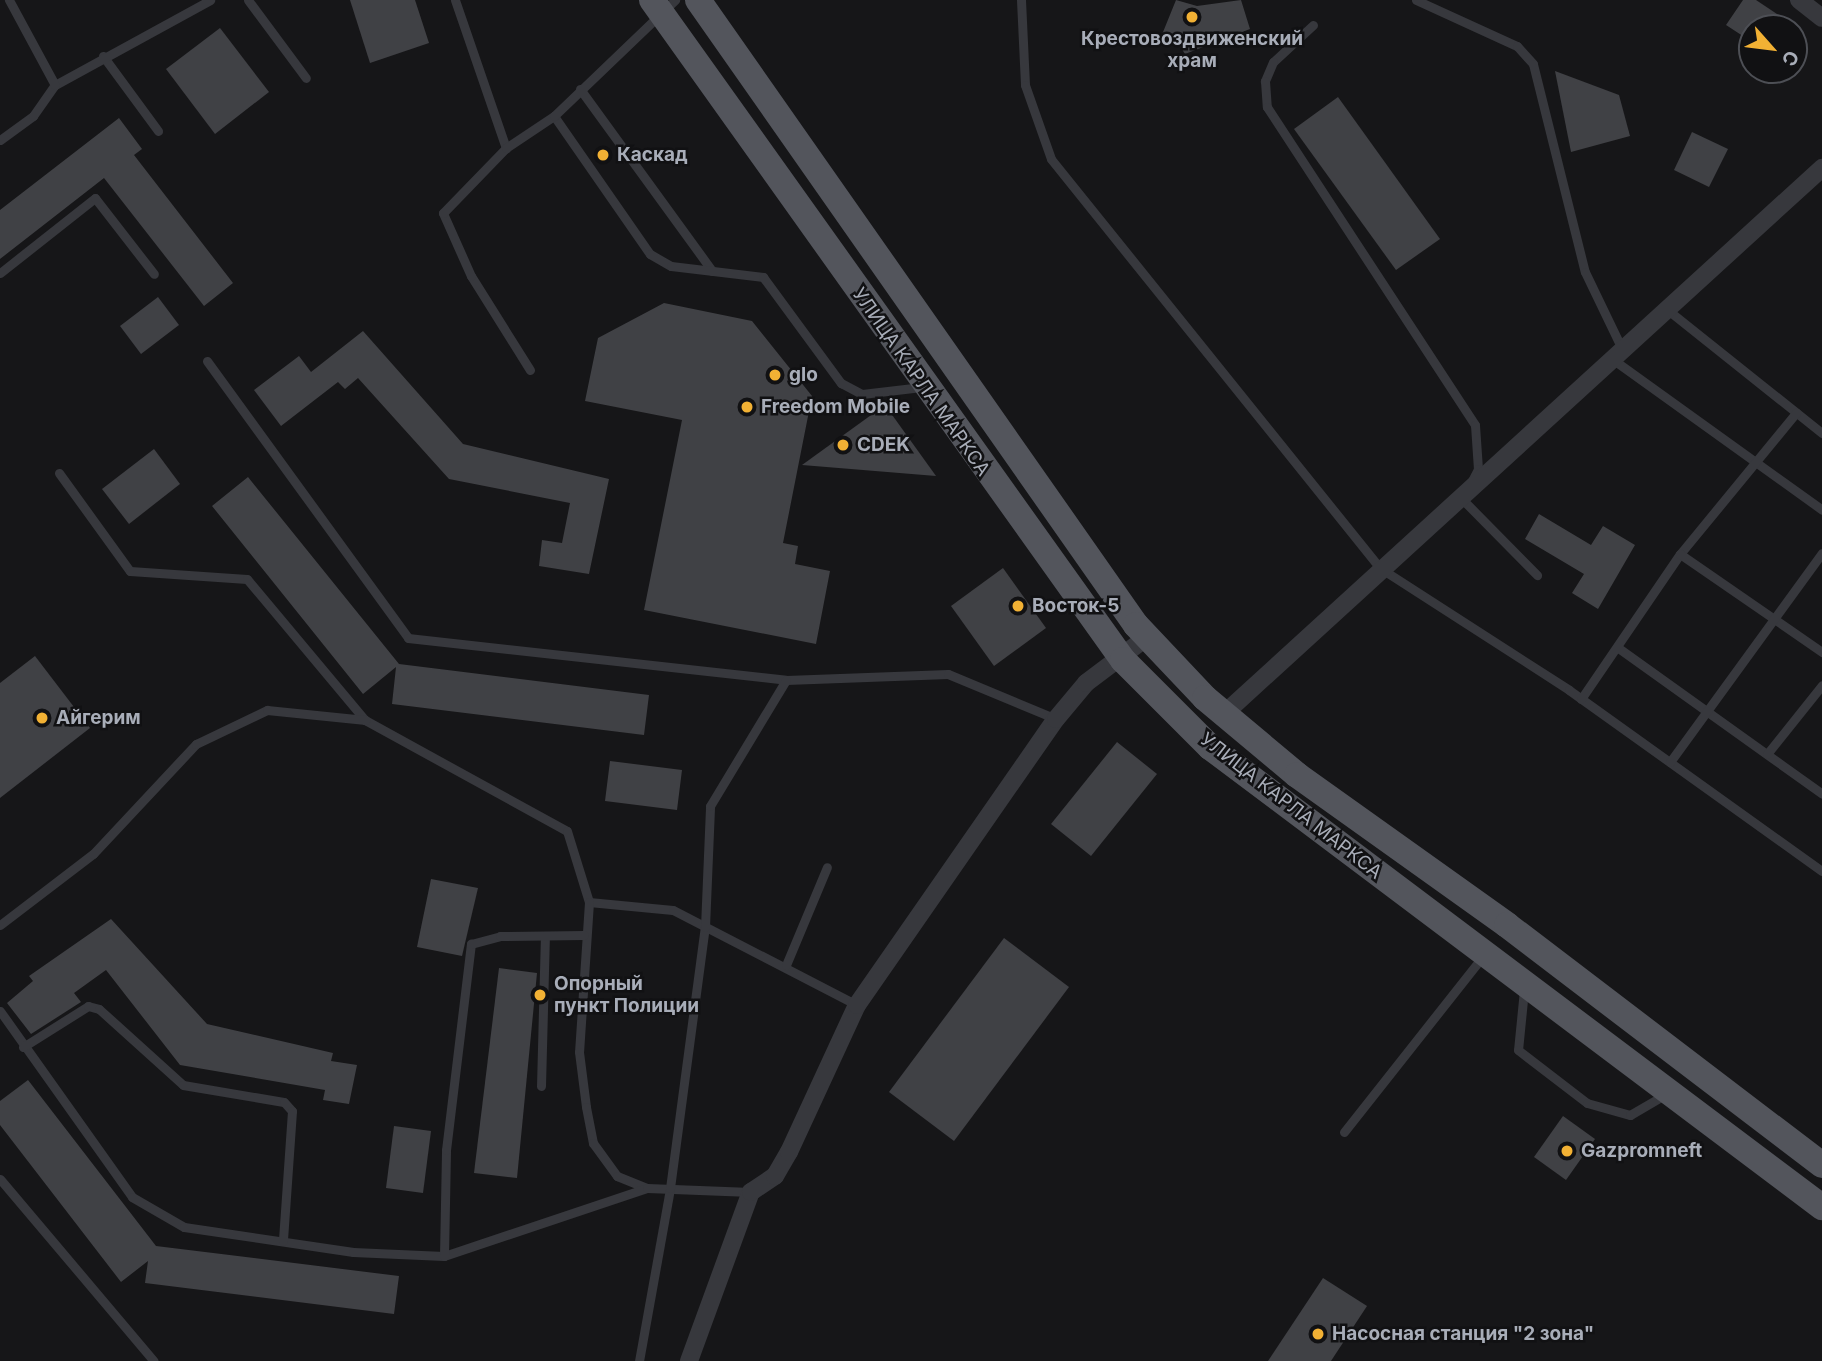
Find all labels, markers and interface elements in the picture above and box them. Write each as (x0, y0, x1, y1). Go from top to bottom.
marker: Крестовоздвиженский храм (1184, 9, 1200, 25)
north arrow (1738, 14, 1808, 84)
place label: Крестовоздвиженский храм (1081, 28, 1303, 72)
text: С (1777, 47, 1804, 70)
place label: Каскад (617, 144, 688, 166)
marker: Каскад (595, 147, 611, 163)
street label: УЛИЦА КАРЛА МАРКСА (847, 284, 995, 480)
place label: glo (789, 364, 818, 386)
marker: glo (767, 367, 783, 383)
place label: Freedom Mobile (761, 396, 910, 418)
marker: Freedom Mobile (739, 399, 755, 415)
place label: CDEK (857, 434, 910, 456)
marker: CDEK (835, 437, 851, 453)
place label: Восток-5 (1032, 595, 1119, 617)
marker: Восток-5 (1010, 598, 1026, 614)
place label: Айгерим (56, 707, 141, 729)
marker: Айгерим (34, 710, 50, 726)
street label: УЛИЦА КАРЛА МАРКСА (1196, 728, 1386, 884)
place label: Опорный пункт Полиции (554, 973, 699, 1017)
marker: Опорный пункт Полиции (532, 987, 548, 1003)
place label: Gazpromneft (1581, 1140, 1702, 1162)
marker: Gazpromneft (1559, 1143, 1575, 1159)
place label: Насосная станция "2 зона" (1332, 1323, 1594, 1345)
marker: Насосная станция "2 зона" (1310, 1326, 1326, 1342)

